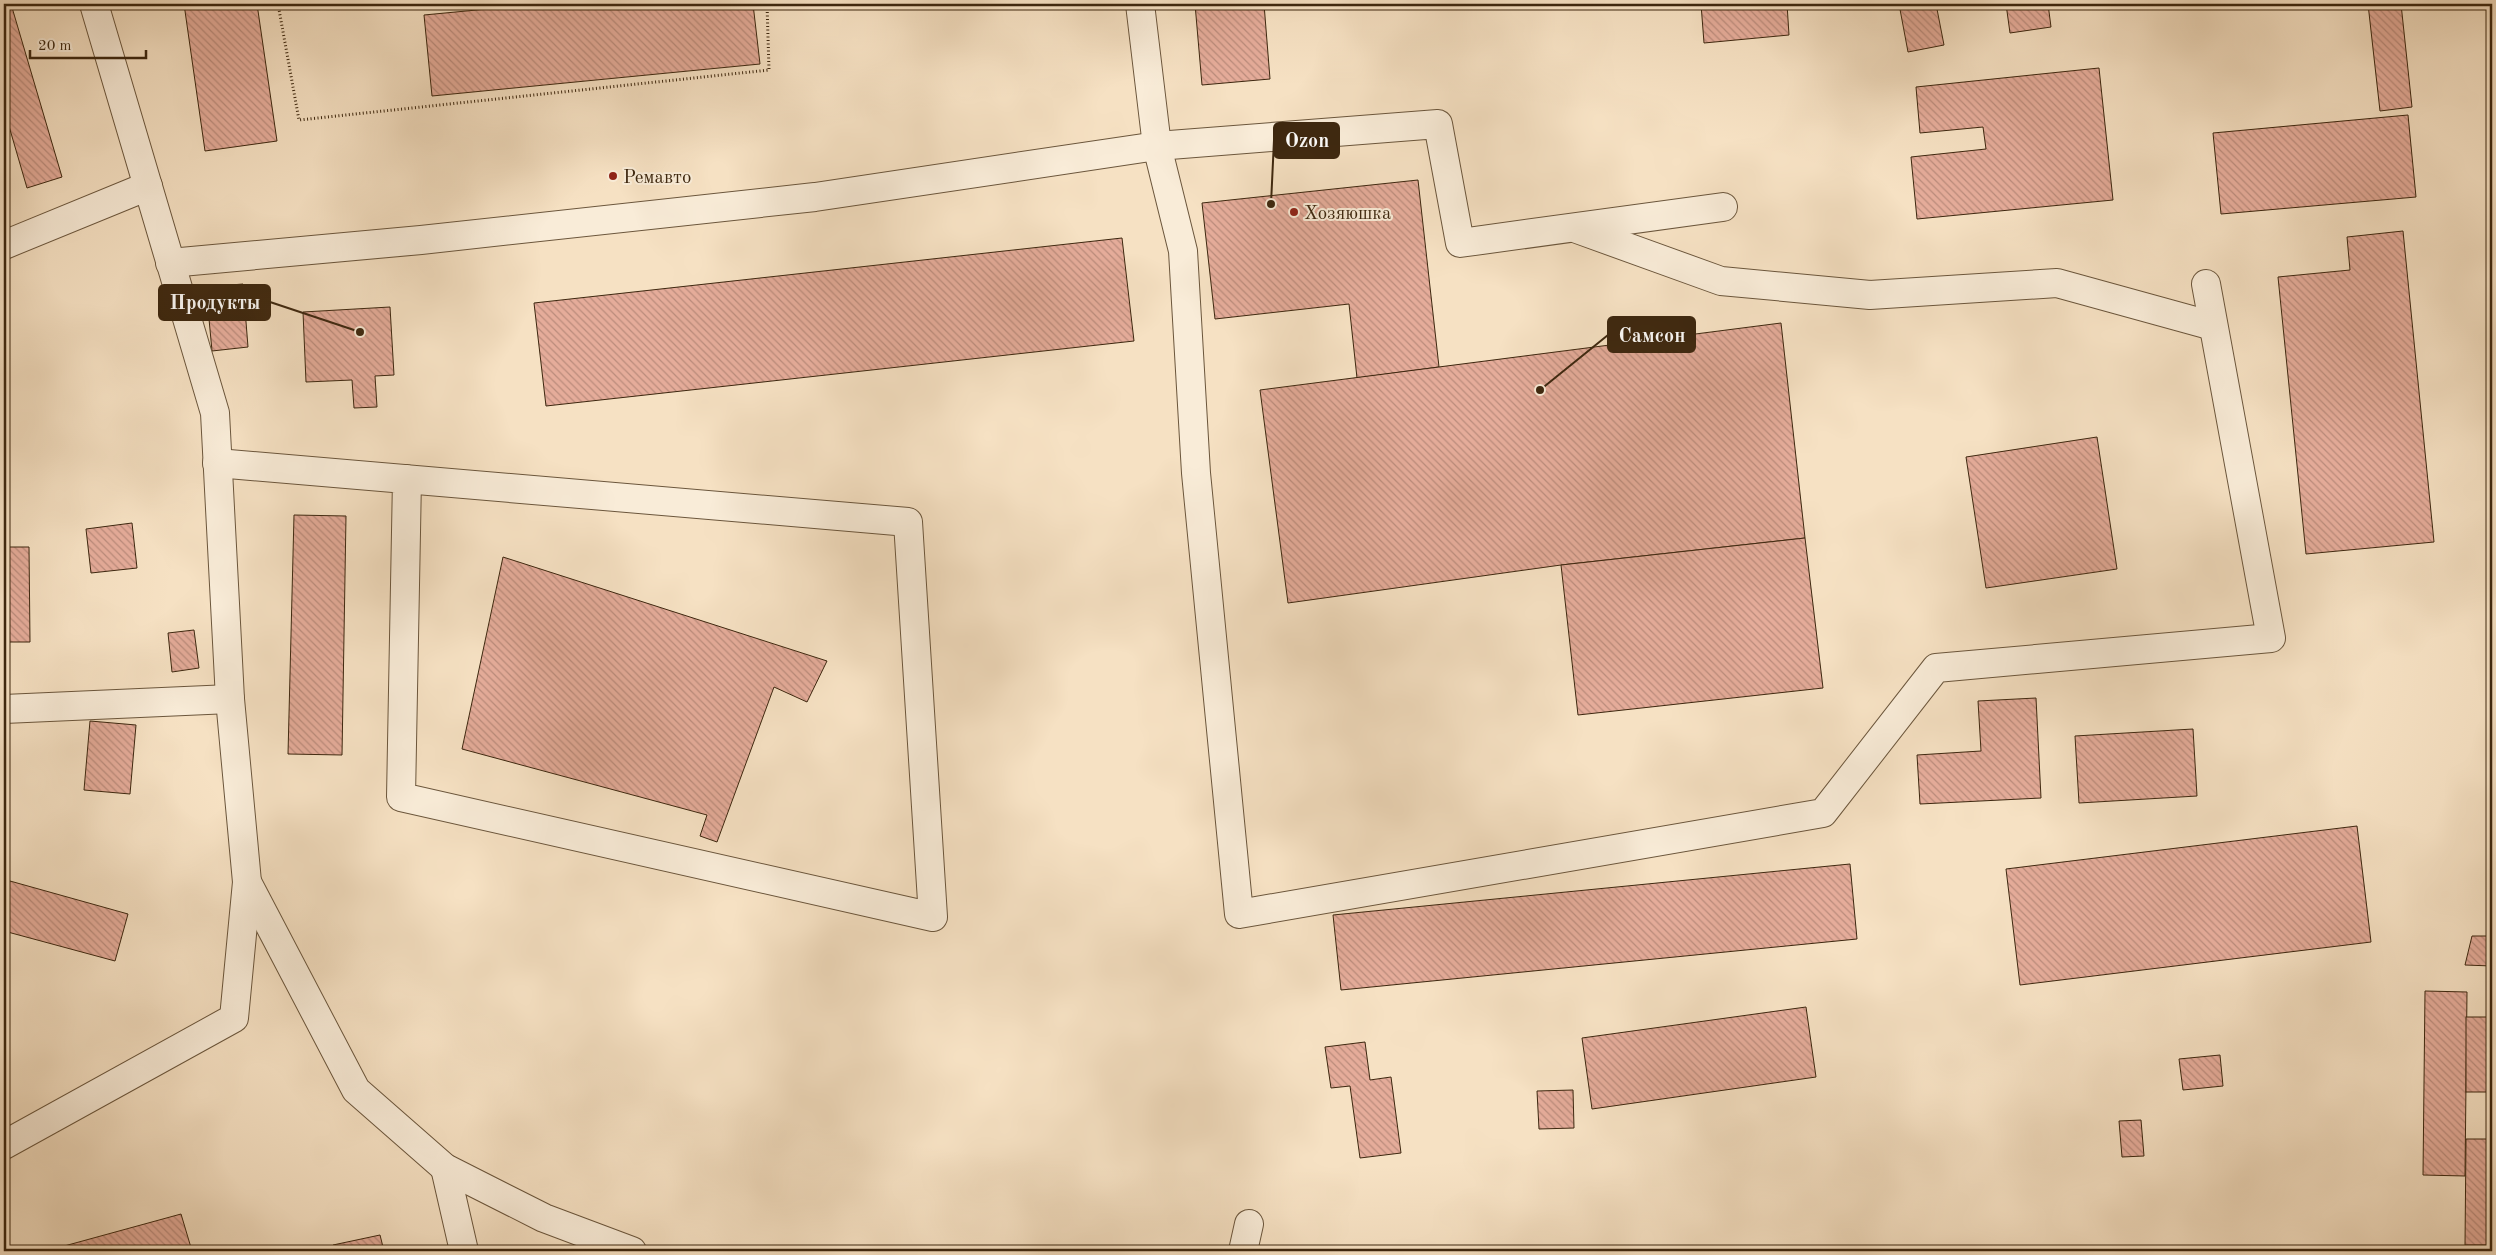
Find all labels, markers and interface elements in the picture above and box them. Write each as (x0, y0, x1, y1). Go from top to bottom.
scale bar (30, 28, 146, 60)
text: 20 m (38, 39, 72, 54)
callout: Ozon (1274, 123, 1339, 158)
text: Ozon (1285, 132, 1329, 152)
place label: Ремавто (623, 169, 691, 188)
marker: Ремавто (607, 170, 619, 182)
place label: Хозяюшка (1304, 205, 1392, 224)
marker: Хозяюшка (1288, 206, 1300, 218)
callout: Продукты (159, 285, 270, 320)
text: Продукты (169, 294, 261, 314)
callout: Самсон (1608, 317, 1695, 352)
text: Самсон (1619, 327, 1685, 347)

